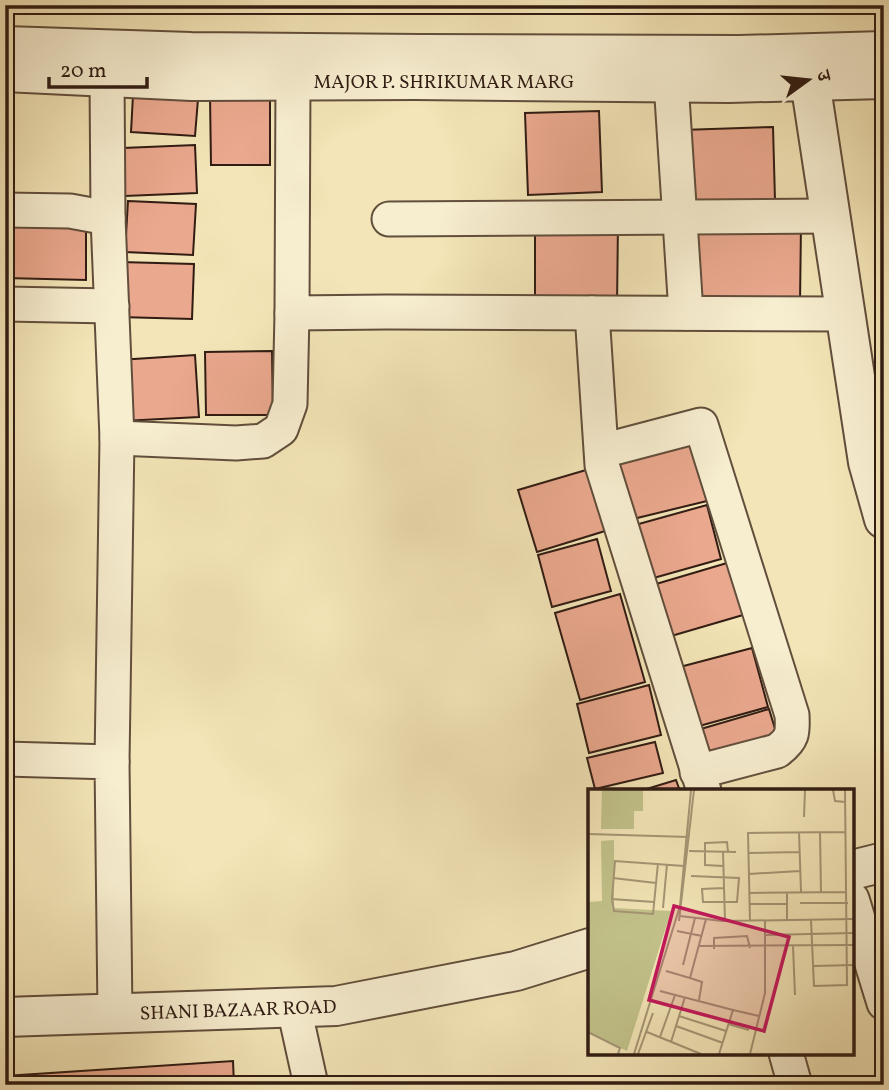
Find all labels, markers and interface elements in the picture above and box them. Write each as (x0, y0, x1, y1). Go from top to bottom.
scale bar (49, 46, 147, 90)
north arrow (774, 46, 844, 116)
text: 20 m (60, 57, 106, 86)
text: उ (808, 66, 837, 85)
street label: MAJOR P. SHRIKUMAR MARG (314, 70, 574, 96)
inset map (588, 789, 854, 1055)
street label: SHANI BAZAAR ROAD (139, 995, 337, 1027)

